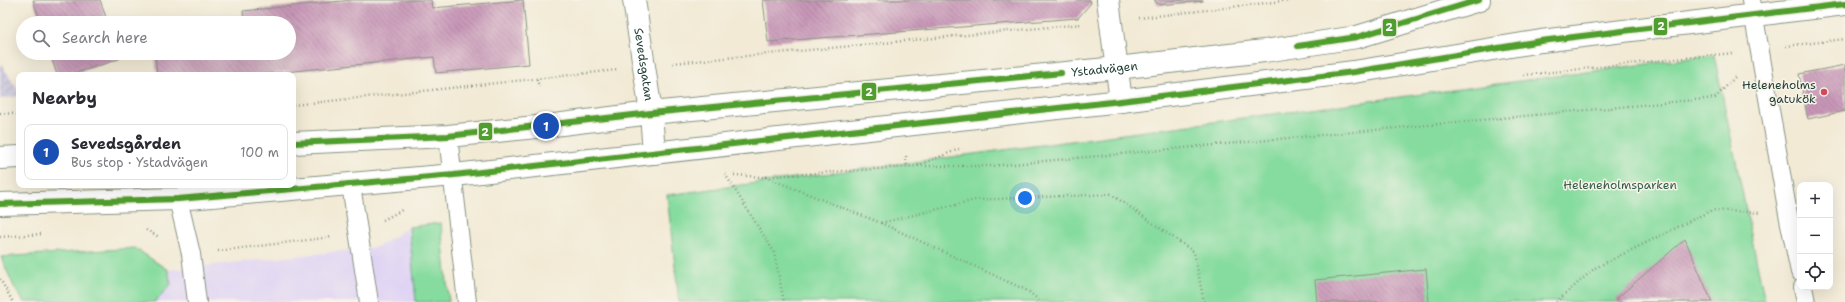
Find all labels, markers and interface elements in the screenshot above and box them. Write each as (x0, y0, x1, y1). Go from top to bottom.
search box (16, 16, 296, 60)
line badge: 2 (1653, 17, 1668, 36)
line badge: 2 (1382, 18, 1397, 37)
text: 2 (1657, 19, 1665, 34)
text: 2 (1385, 20, 1393, 35)
icon: search (30, 27, 52, 49)
street label: Sevedsgatan (630, 27, 657, 102)
text: Search here (62, 28, 148, 48)
street label: Ystadvägen (1071, 58, 1138, 80)
place label: Heleneholms gatukök (1742, 77, 1816, 107)
line badge: 2 (861, 82, 877, 101)
text: 2 (865, 85, 873, 100)
text: Nearby (32, 87, 97, 109)
marker: Heleneholms gatukök (1819, 87, 1829, 97)
pin: 1 (533, 111, 559, 141)
line badge: 2 (478, 122, 493, 141)
text: 2 (481, 125, 489, 140)
text: Sevedsgården (71, 134, 181, 154)
text: 1 (43, 144, 49, 161)
text: 100 m (240, 144, 279, 161)
text: Bus stop · Ystadvägen (71, 154, 208, 171)
park label: Heleneholmsparken (1563, 177, 1677, 193)
map controls (1797, 182, 1833, 290)
button: + (1797, 182, 1833, 218)
your location (1015, 188, 1035, 208)
button: − (1797, 218, 1833, 254)
button: locate (1797, 254, 1833, 290)

